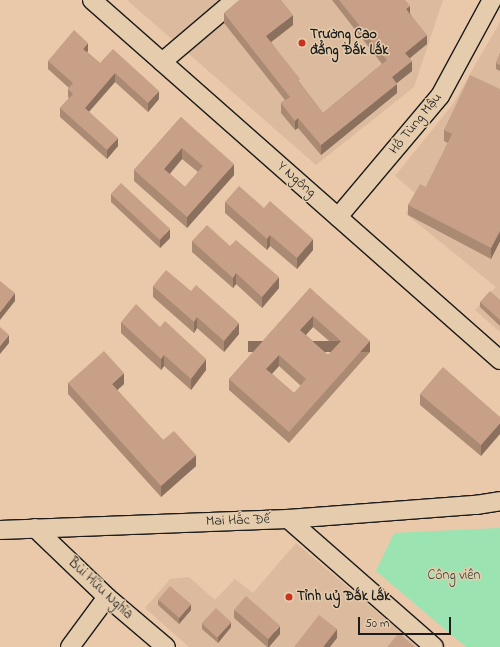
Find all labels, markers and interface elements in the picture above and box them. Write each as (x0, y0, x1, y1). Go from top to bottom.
place label: Trường Cao đẳng Đắk Lắk (310, 27, 388, 60)
marker: Trường Cao đẳng Đắk Lắk (297, 38, 307, 48)
street label: Hồ Tùng Mậu (386, 90, 446, 158)
street label: Y Ngông (273, 159, 319, 201)
street label: Mai Hắc Đế (206, 511, 270, 531)
street label: Bùi Hữu Nghĩa (64, 555, 136, 623)
park label: Công viên (428, 568, 480, 584)
place label: Tỉnh uỷ Đắk Lắk (297, 589, 390, 605)
marker: Tỉnh uỷ Đắk Lắk (284, 592, 294, 602)
scale bar (360, 609, 453, 635)
text: 50 m (365, 615, 389, 633)

